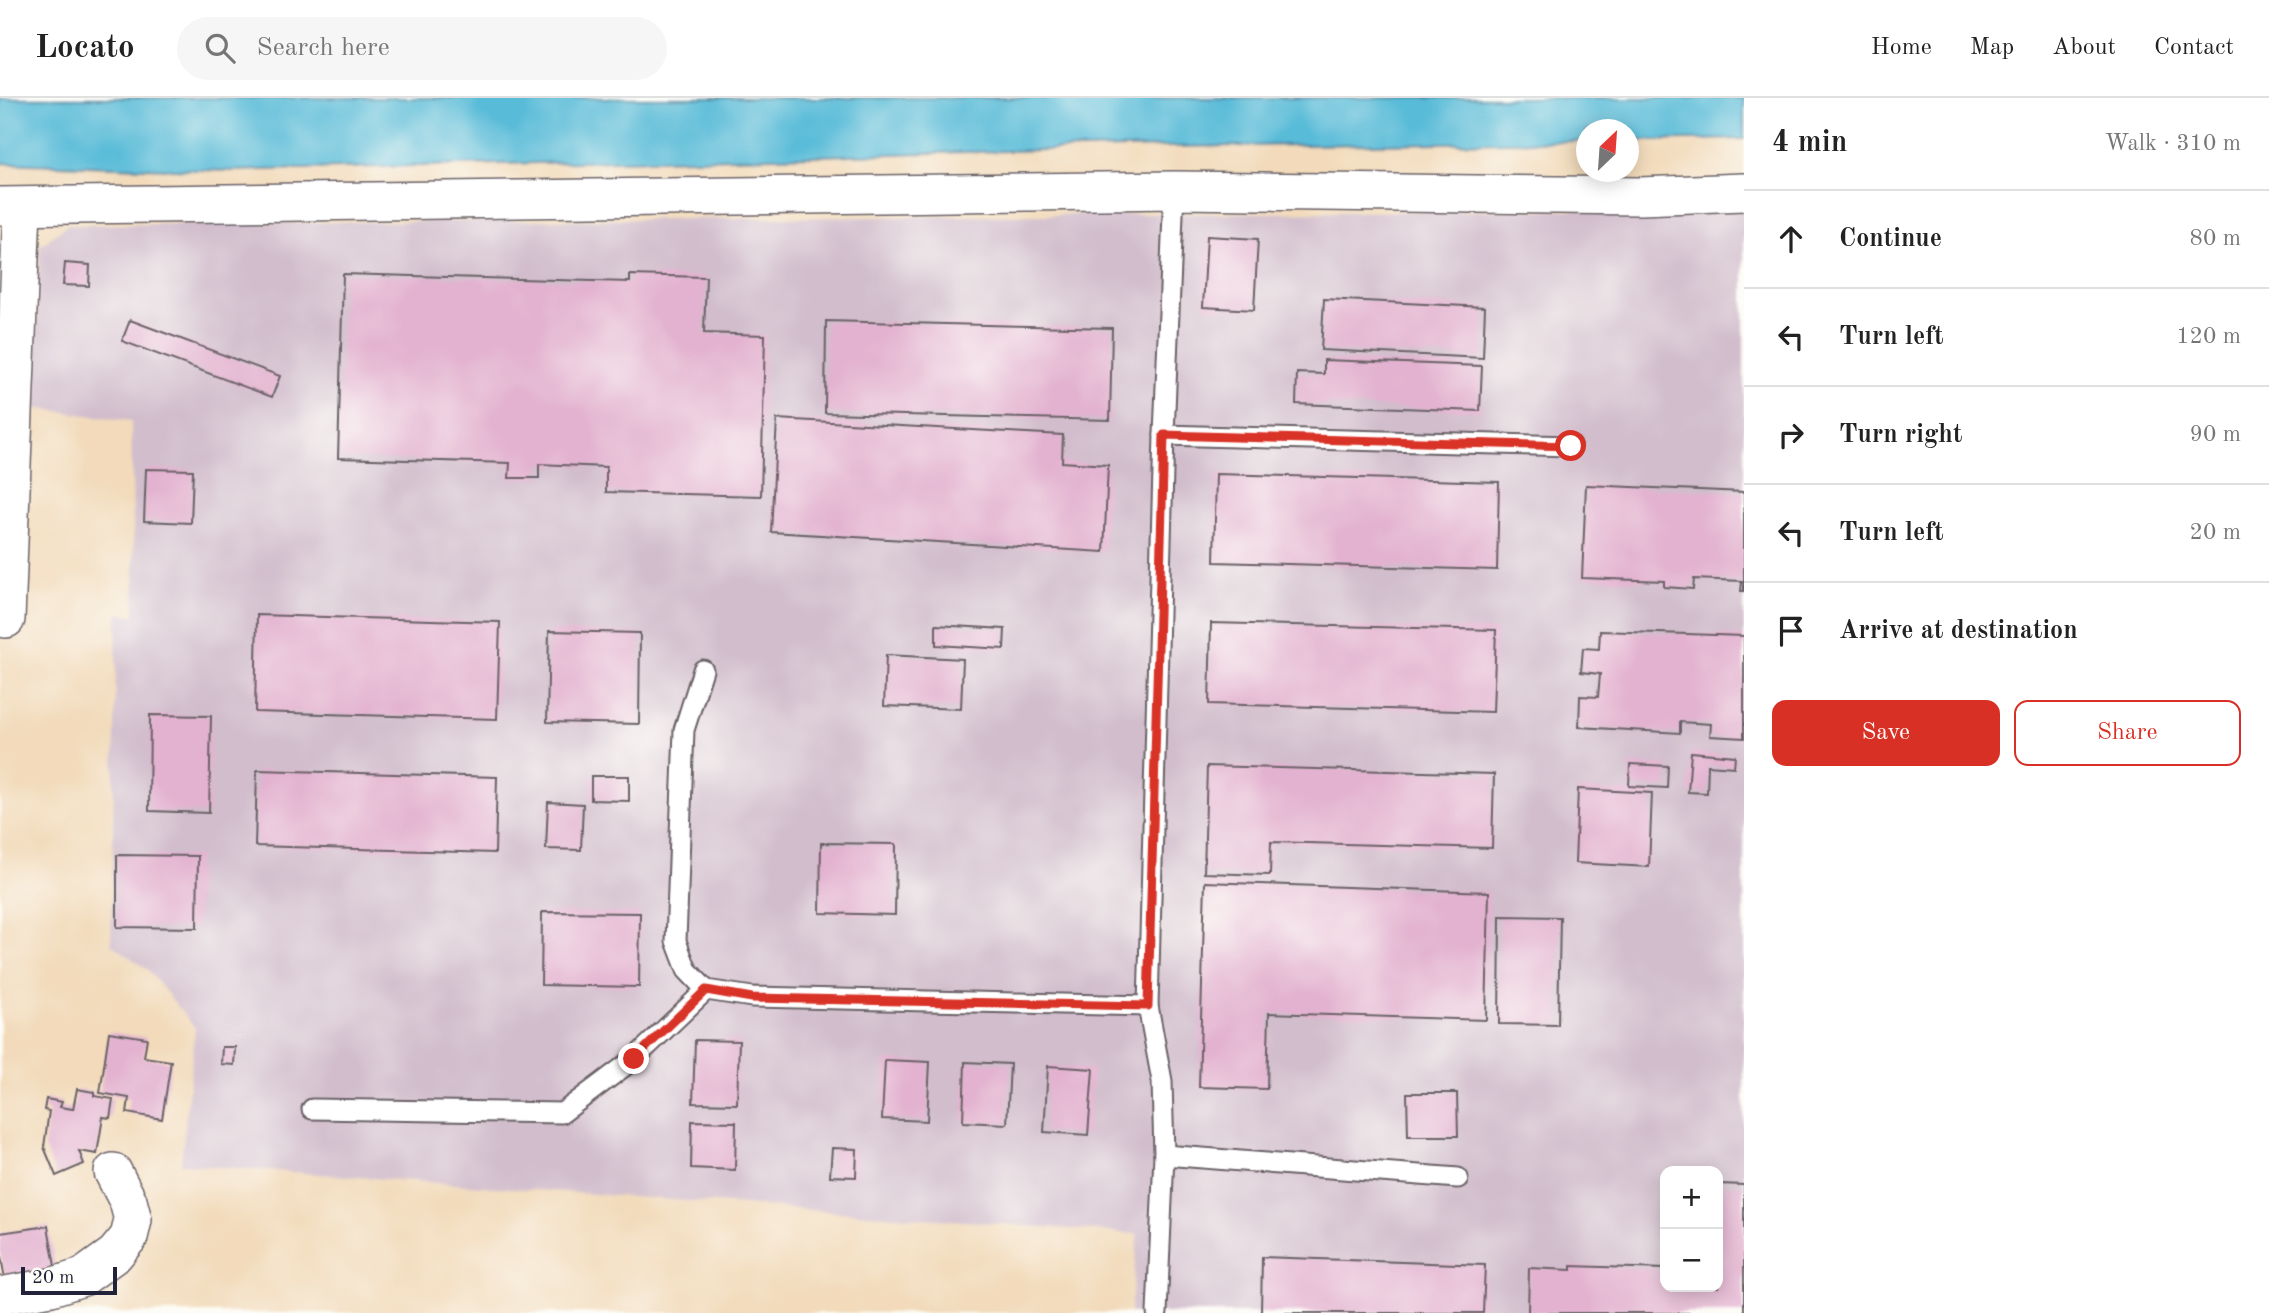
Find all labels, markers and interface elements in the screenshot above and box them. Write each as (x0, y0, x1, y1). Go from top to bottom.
search box (177, 17, 667, 80)
icon: search (201, 29, 239, 67)
text: Locato (35, 32, 135, 65)
text: Search here (257, 35, 390, 61)
text: Home (1871, 36, 1932, 60)
text: Map (1970, 36, 2014, 60)
text: About (2052, 36, 2116, 60)
text: Contact (2154, 36, 2234, 60)
north arrow (1576, 119, 1639, 182)
text: 4 min (1772, 128, 1847, 158)
text: Walk · 310 m (2105, 132, 2241, 155)
icon: ahead (1772, 220, 1810, 258)
text: Continue (1839, 226, 1942, 252)
text: 80 m (2190, 227, 2241, 250)
icon: left (1772, 318, 1810, 356)
text: Turn left (1839, 324, 1944, 350)
text: 120 m (2176, 325, 2241, 348)
icon: right (1772, 416, 1810, 454)
text: Turn right (1839, 422, 1962, 448)
text: 90 m (2190, 423, 2241, 446)
route start (1555, 430, 1586, 461)
icon: left (1772, 514, 1810, 552)
text: Turn left (1839, 520, 1944, 546)
text: 20 m (2190, 521, 2241, 544)
icon: arrive (1772, 612, 1810, 650)
text: Arrive at destination (1839, 618, 2078, 644)
button: Save (1772, 700, 2000, 766)
button: Share (2014, 700, 2241, 766)
route end (618, 1043, 649, 1074)
map controls (1660, 1166, 1723, 1292)
button: + (1660, 1166, 1723, 1229)
button: − (1660, 1229, 1723, 1292)
scale bar (21, 1264, 117, 1296)
text: 20 m (32, 1269, 74, 1288)

